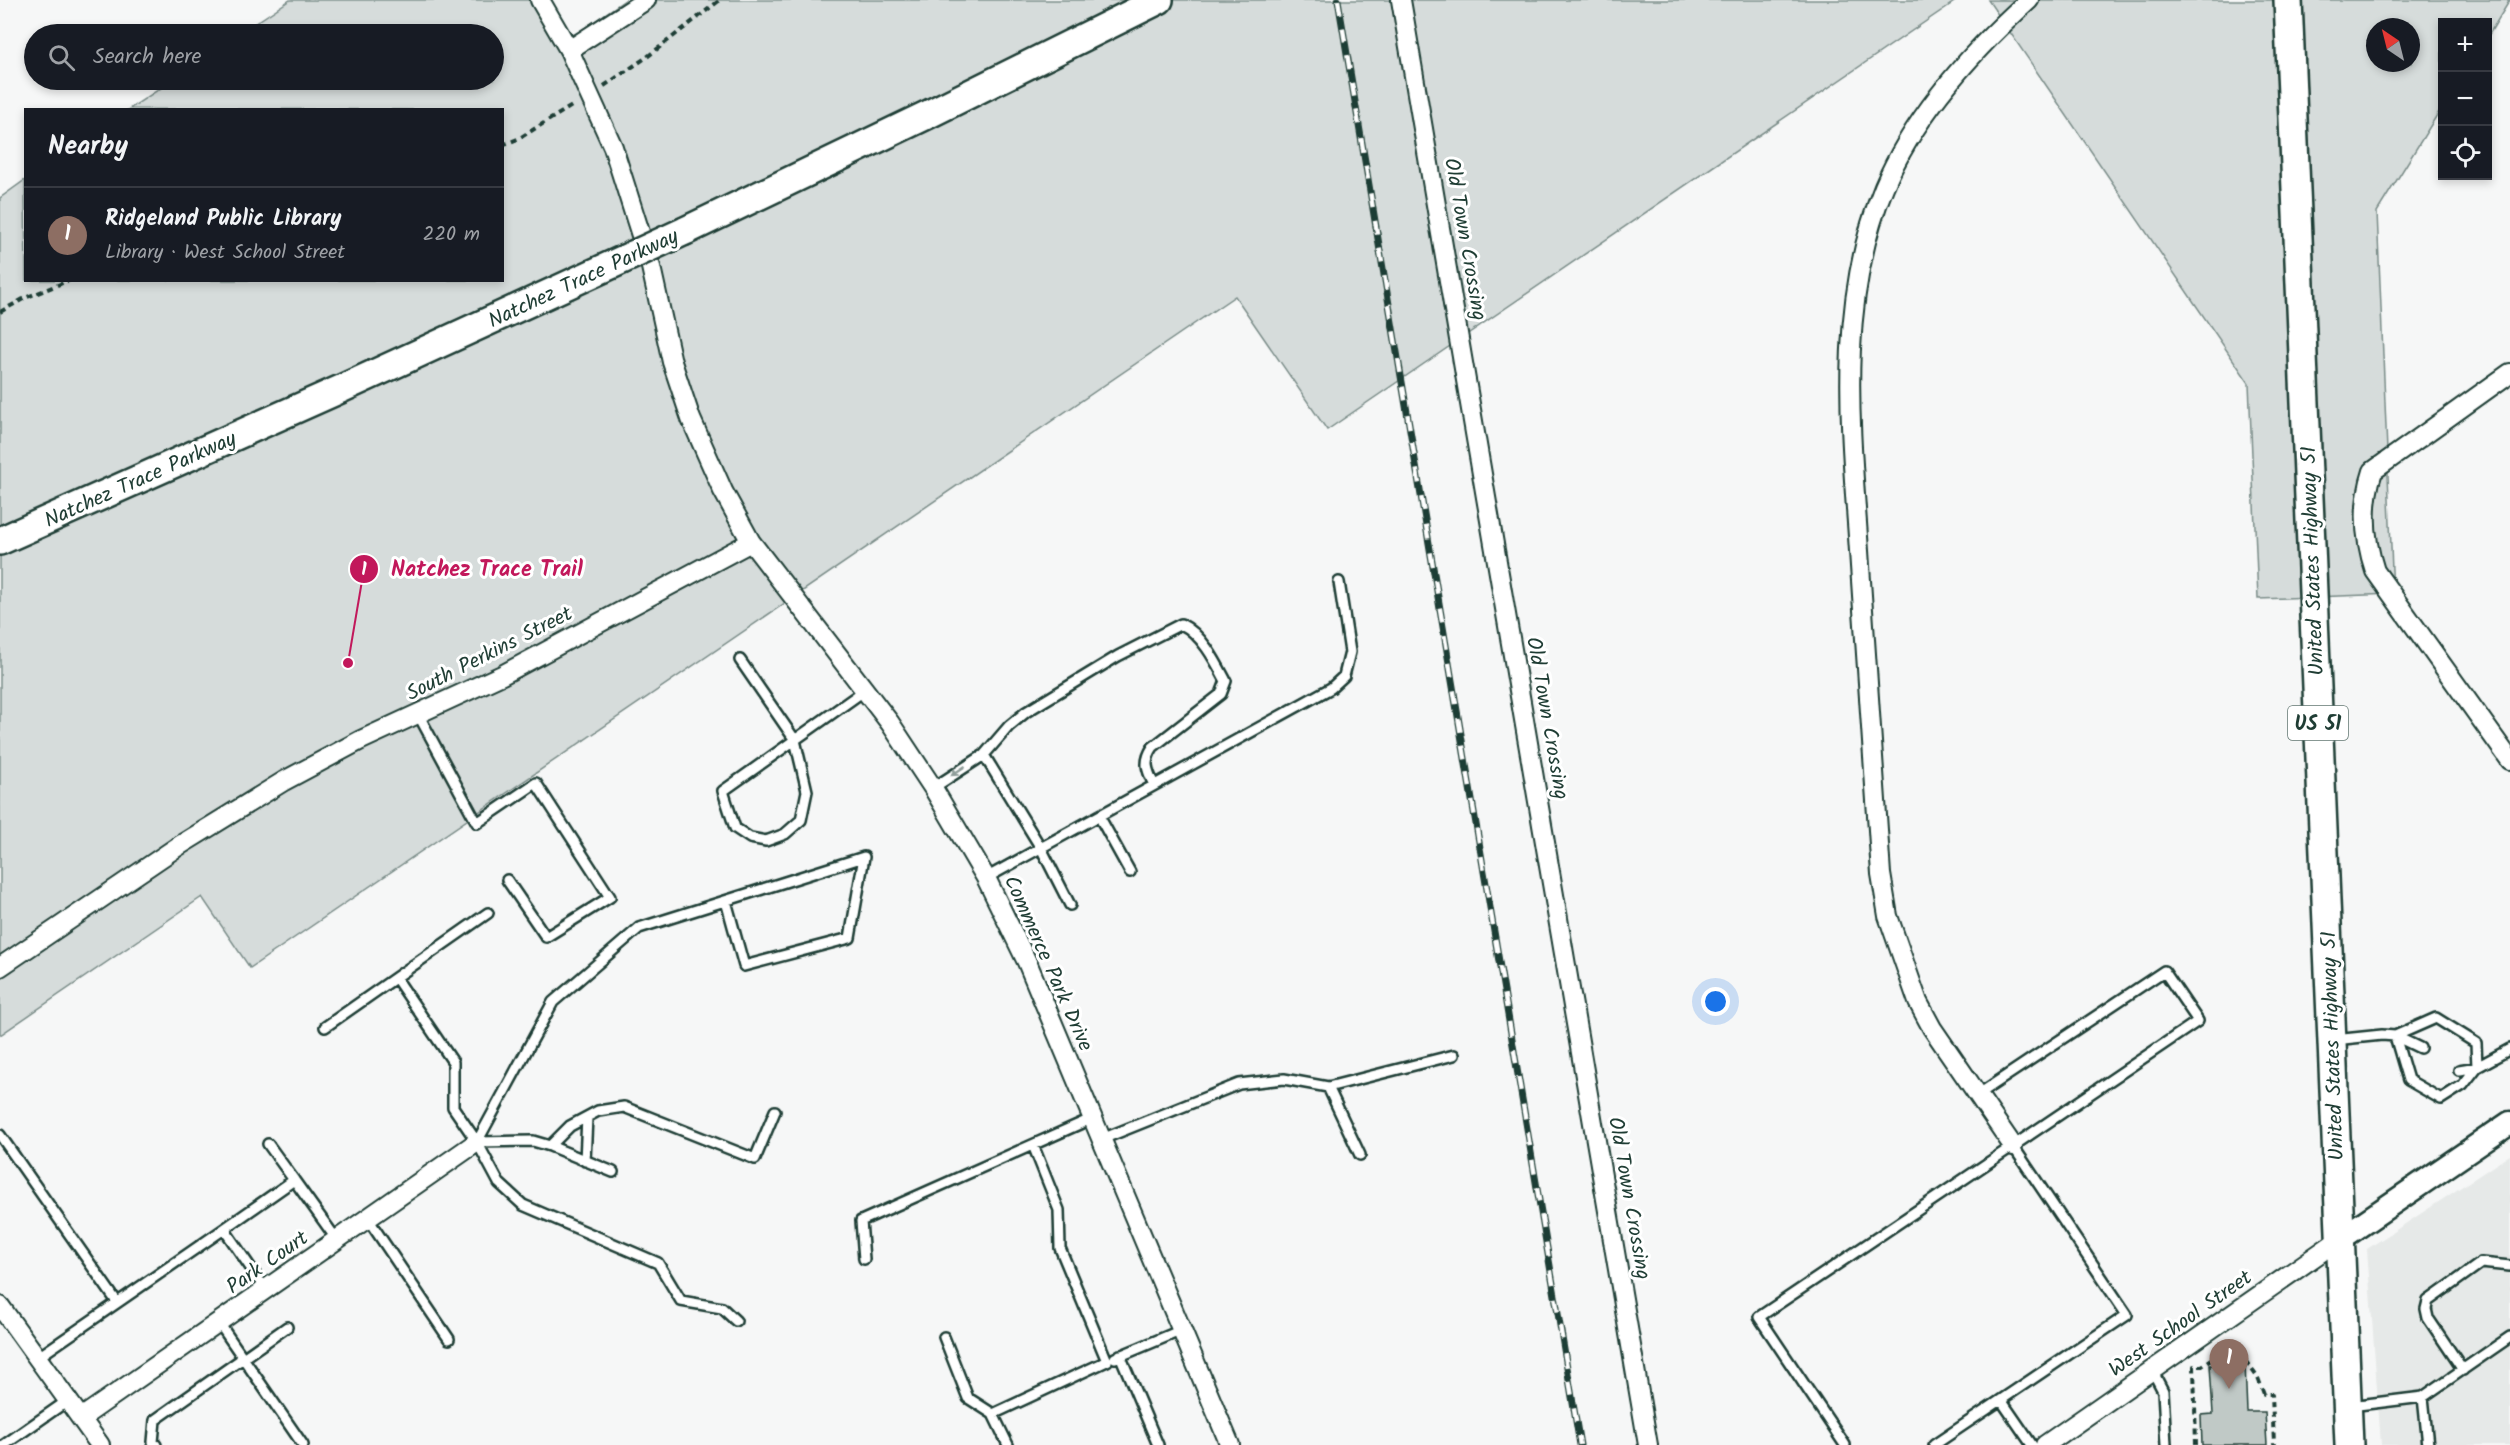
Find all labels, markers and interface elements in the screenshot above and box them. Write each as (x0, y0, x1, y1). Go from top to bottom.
north arrow (2366, 18, 2420, 72)
map controls (2438, 18, 2492, 180)
button: + (2438, 18, 2492, 72)
search box (24, 24, 504, 90)
text: Search here (93, 40, 201, 75)
icon: search (45, 41, 78, 74)
button: − (2438, 72, 2492, 126)
text: Nearby (48, 126, 128, 168)
button: locate (2438, 126, 2492, 180)
street label: Old Town Crossing (1434, 155, 1495, 323)
text: Ridgeland Public Library (105, 202, 342, 237)
text: 1 (64, 219, 71, 251)
text: 220 m (423, 219, 480, 251)
street label: Natchez Trace Parkway (483, 221, 685, 338)
text: Library · West School Street (105, 237, 345, 269)
street label: Natchez Trace Parkway (39, 423, 242, 538)
street label: United States Highway 51 (2293, 446, 2334, 676)
callout: Natchez Trace Trail (349, 549, 595, 589)
text: Natchez Trace Trail (391, 553, 583, 588)
text: 1 (361, 556, 367, 585)
street label: South Perkins Street (401, 598, 579, 711)
street label: Old Town Crossing (1516, 634, 1577, 802)
road number: US 51 (2288, 706, 2348, 740)
one-way arrow (950, 766, 967, 777)
street label: Commerce Park Drive (994, 870, 1101, 1057)
street label: United States Highway 51 (2313, 931, 2354, 1161)
your location (1701, 987, 1730, 1016)
street label: Old Town Crossing (1598, 1114, 1659, 1282)
street label: Park Court (220, 1222, 316, 1304)
street label: West School Street (2102, 1262, 2260, 1386)
pin: 1 (2210, 1340, 2248, 1389)

